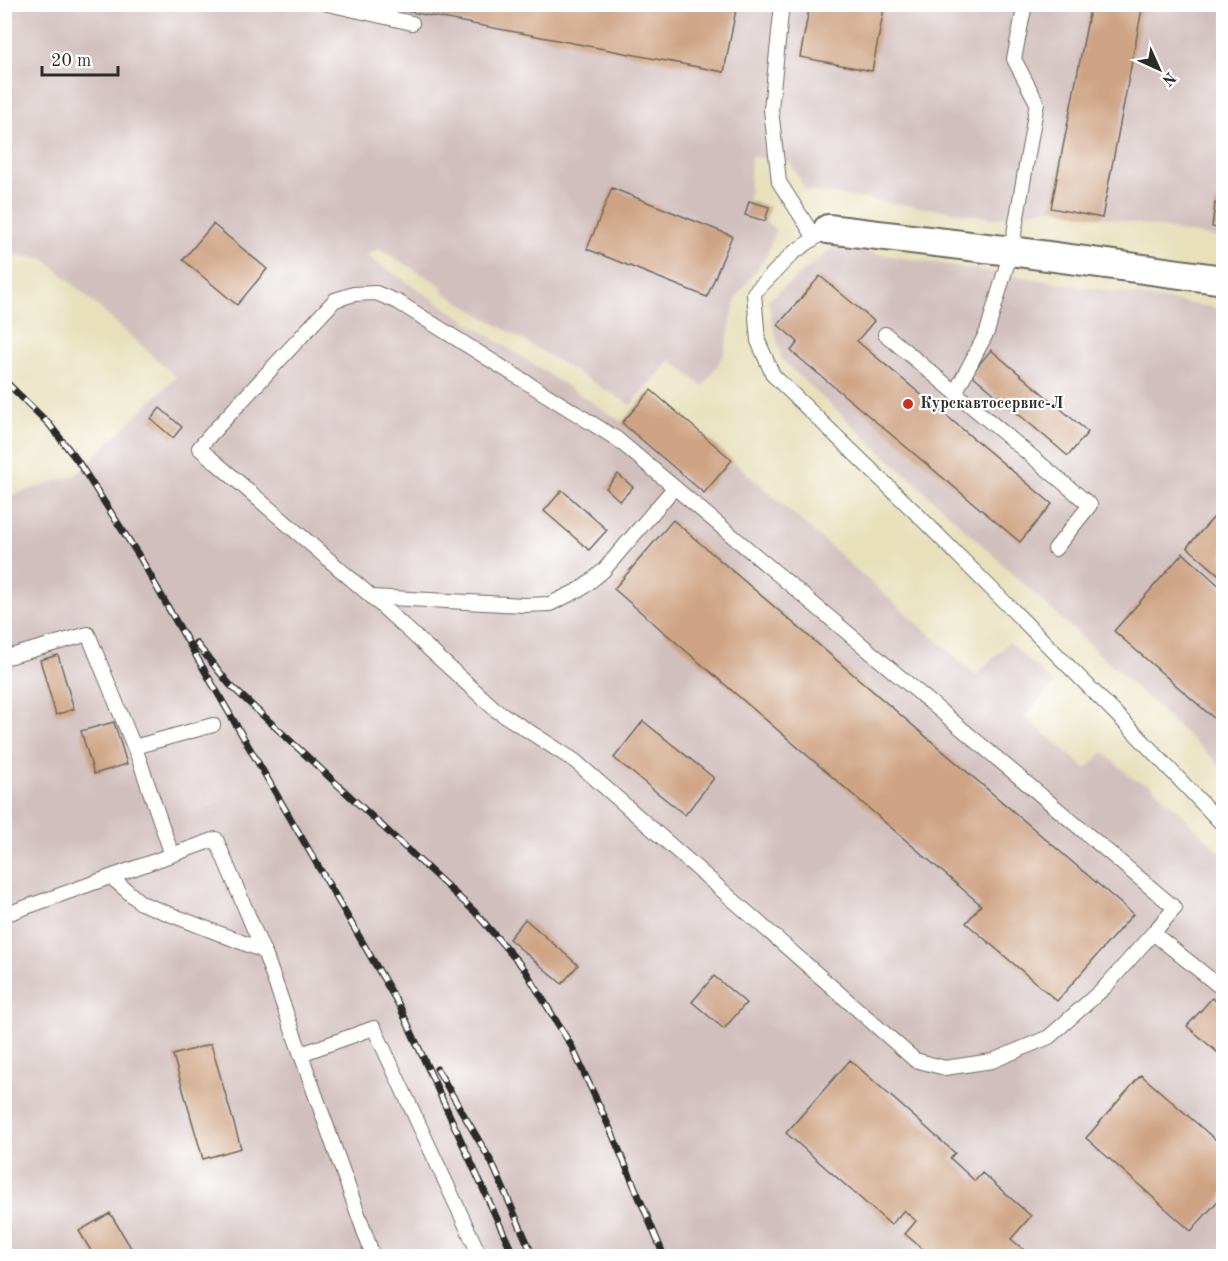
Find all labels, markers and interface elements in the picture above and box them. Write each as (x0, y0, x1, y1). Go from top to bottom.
scale bar (42, 39, 118, 77)
north arrow (1129, 39, 1189, 99)
text: 20 m (51, 52, 91, 70)
text: N (1158, 68, 1178, 89)
place label: Курскавтосервис-Л (920, 396, 1063, 412)
marker: Курскавтосервис-Л (901, 397, 915, 411)

